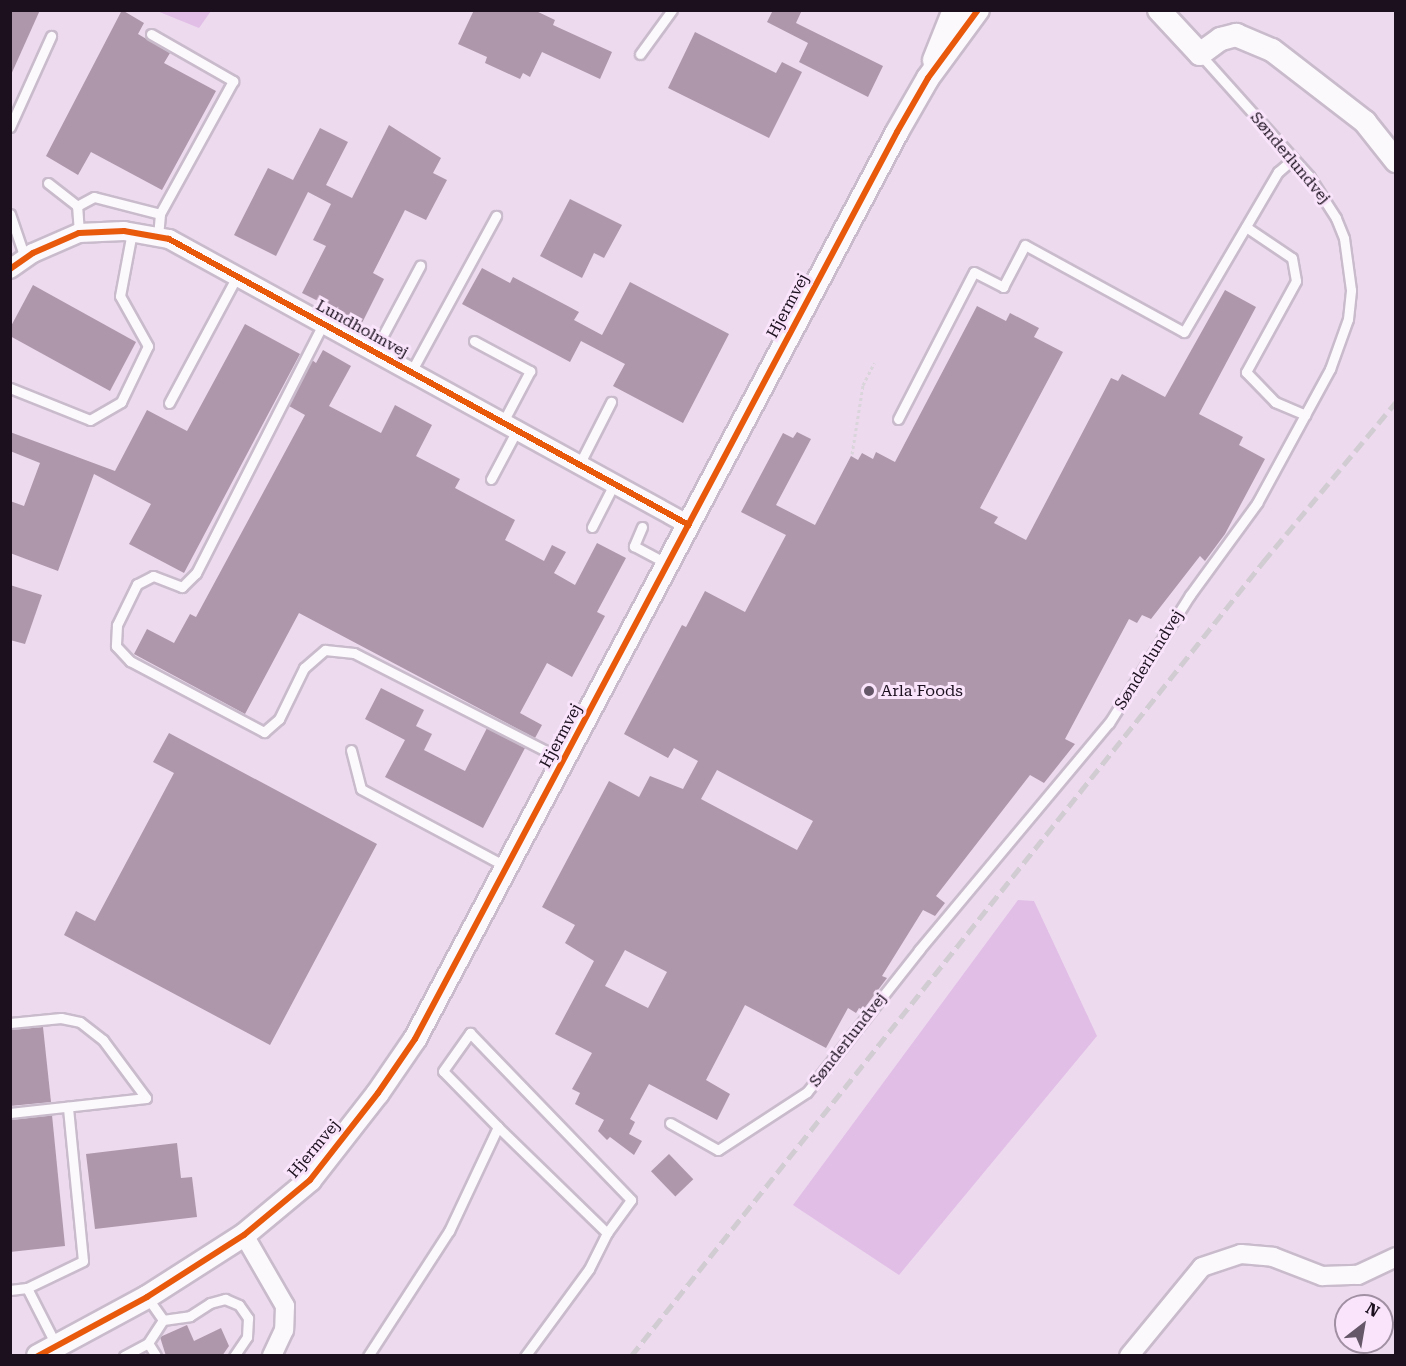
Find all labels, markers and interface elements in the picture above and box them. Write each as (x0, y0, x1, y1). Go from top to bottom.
street label: Sønderlundvej (1246, 108, 1334, 208)
street label: Hjermvej (763, 270, 813, 342)
street label: Lundholmvej (313, 296, 411, 362)
street label: Sønderlundvej (1111, 607, 1187, 713)
place label: Arla Foods (881, 681, 963, 701)
marker: Arla Foods (862, 684, 876, 698)
street label: Hjermvej (536, 700, 586, 772)
street label: Sønderlundvej (805, 989, 891, 1091)
street label: Hjermvej (284, 1116, 344, 1182)
north arrow (1334, 1294, 1394, 1354)
text: N (1362, 1299, 1383, 1321)

